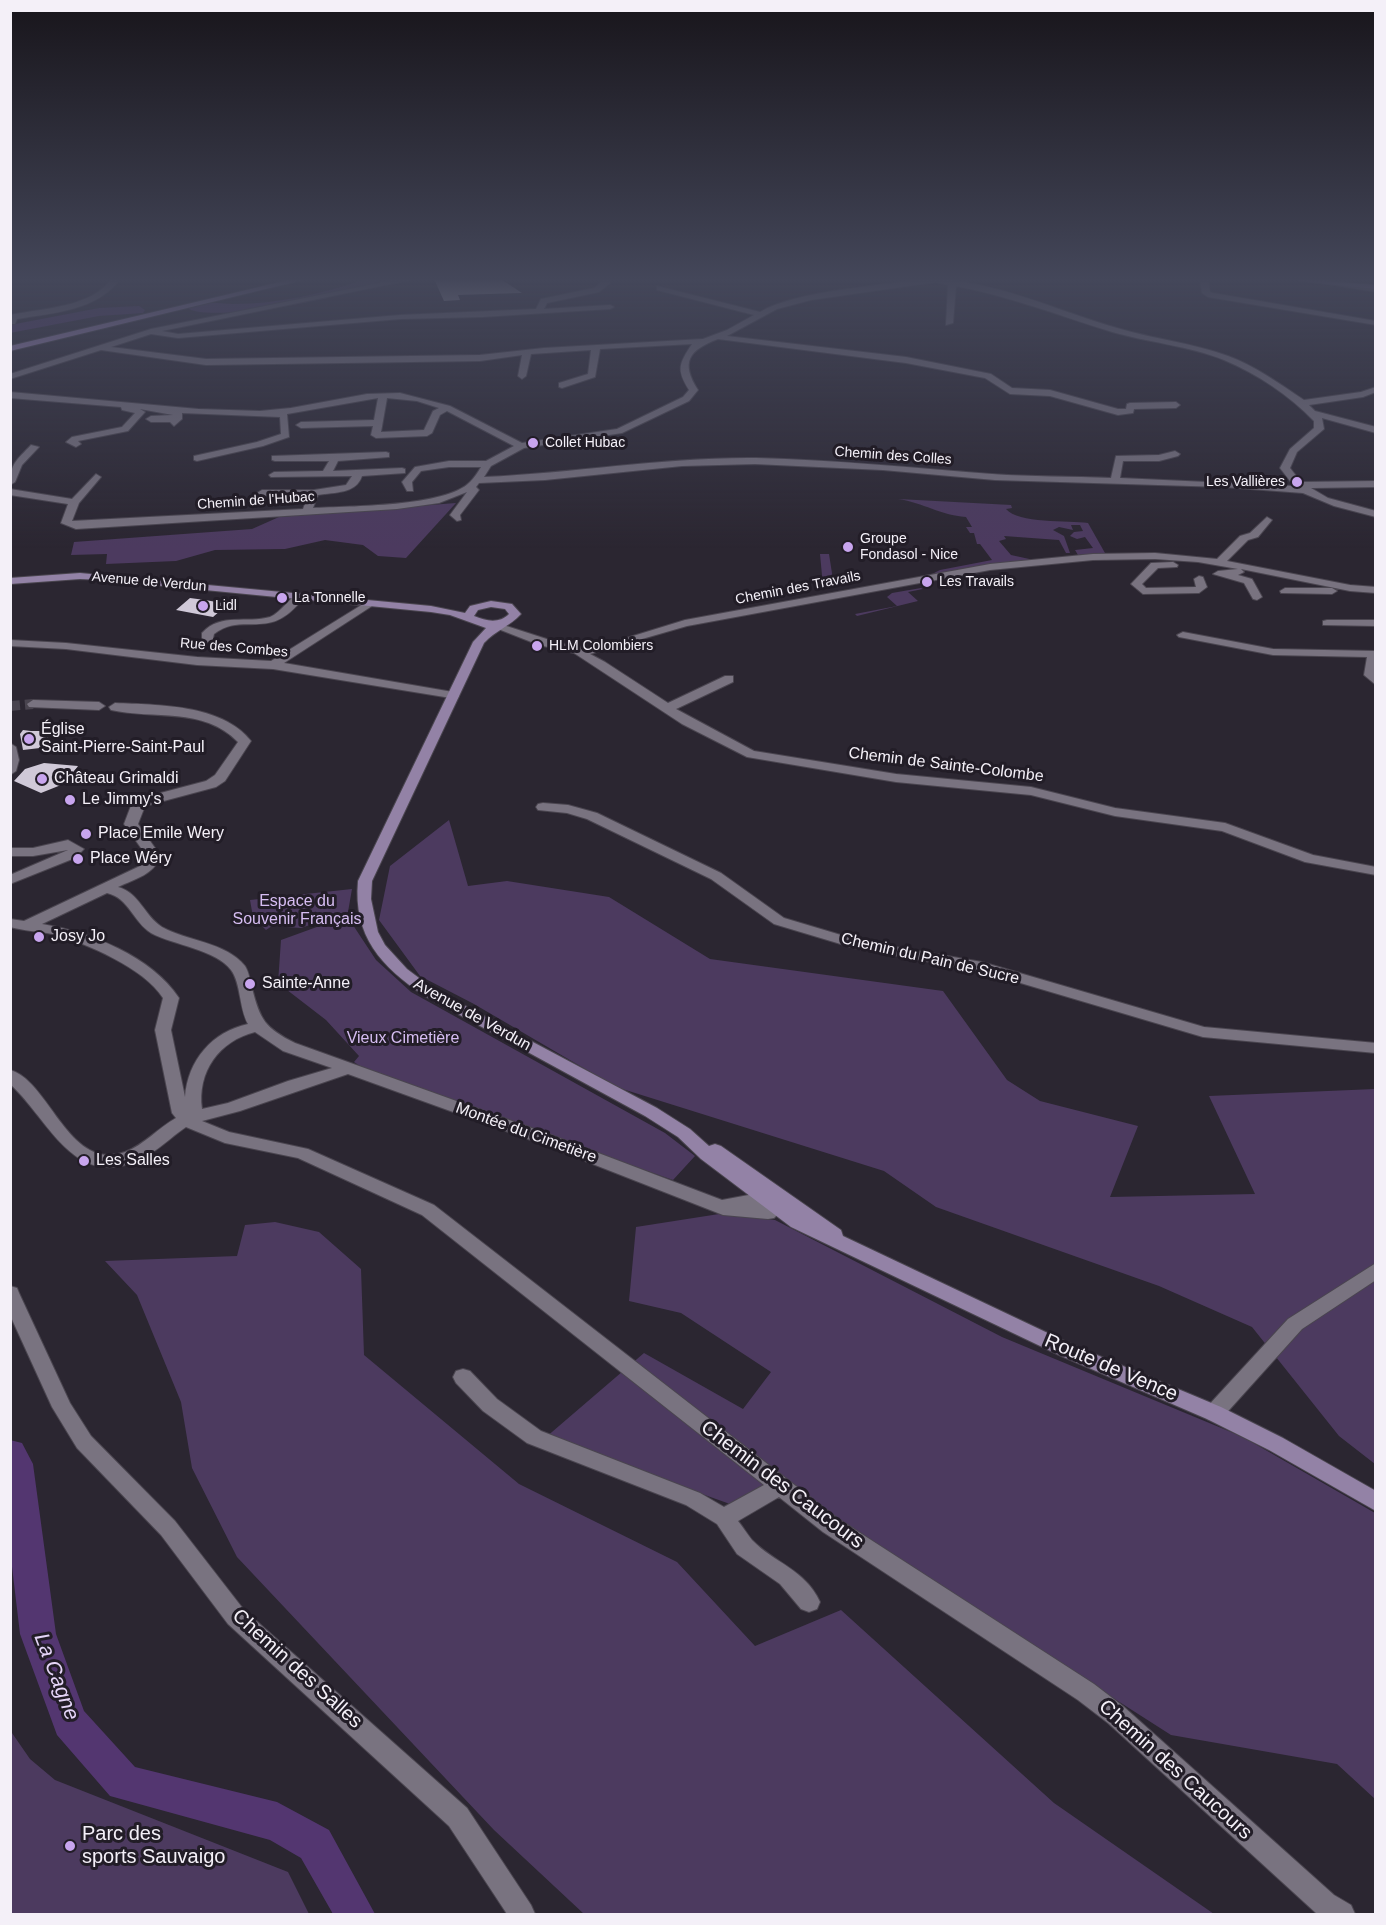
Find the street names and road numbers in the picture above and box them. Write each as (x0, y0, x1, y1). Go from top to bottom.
street label: Chemin des Colles (834, 444, 952, 468)
street label: Chemin de l'Hubac (197, 489, 315, 513)
street label: Chemin des Travails (734, 568, 862, 608)
street label: Avenue de Verdun (91, 569, 207, 595)
street label: Rue des Combes (179, 635, 289, 661)
street label: Chemin de Sainte-Colombe (847, 743, 1045, 787)
street label: Chemin du Pain de Sucre (839, 929, 1021, 989)
street label: Avenue de Verdun (410, 975, 534, 1055)
street label: Montée du Cimetière (453, 1099, 599, 1167)
street label: Route de Vence (1041, 1329, 1181, 1407)
street label: Chemin des Caucours (696, 1416, 868, 1554)
street label: Chemin des Salles (227, 1604, 367, 1734)
street label: Chemin des Caucours (1093, 1695, 1257, 1845)

